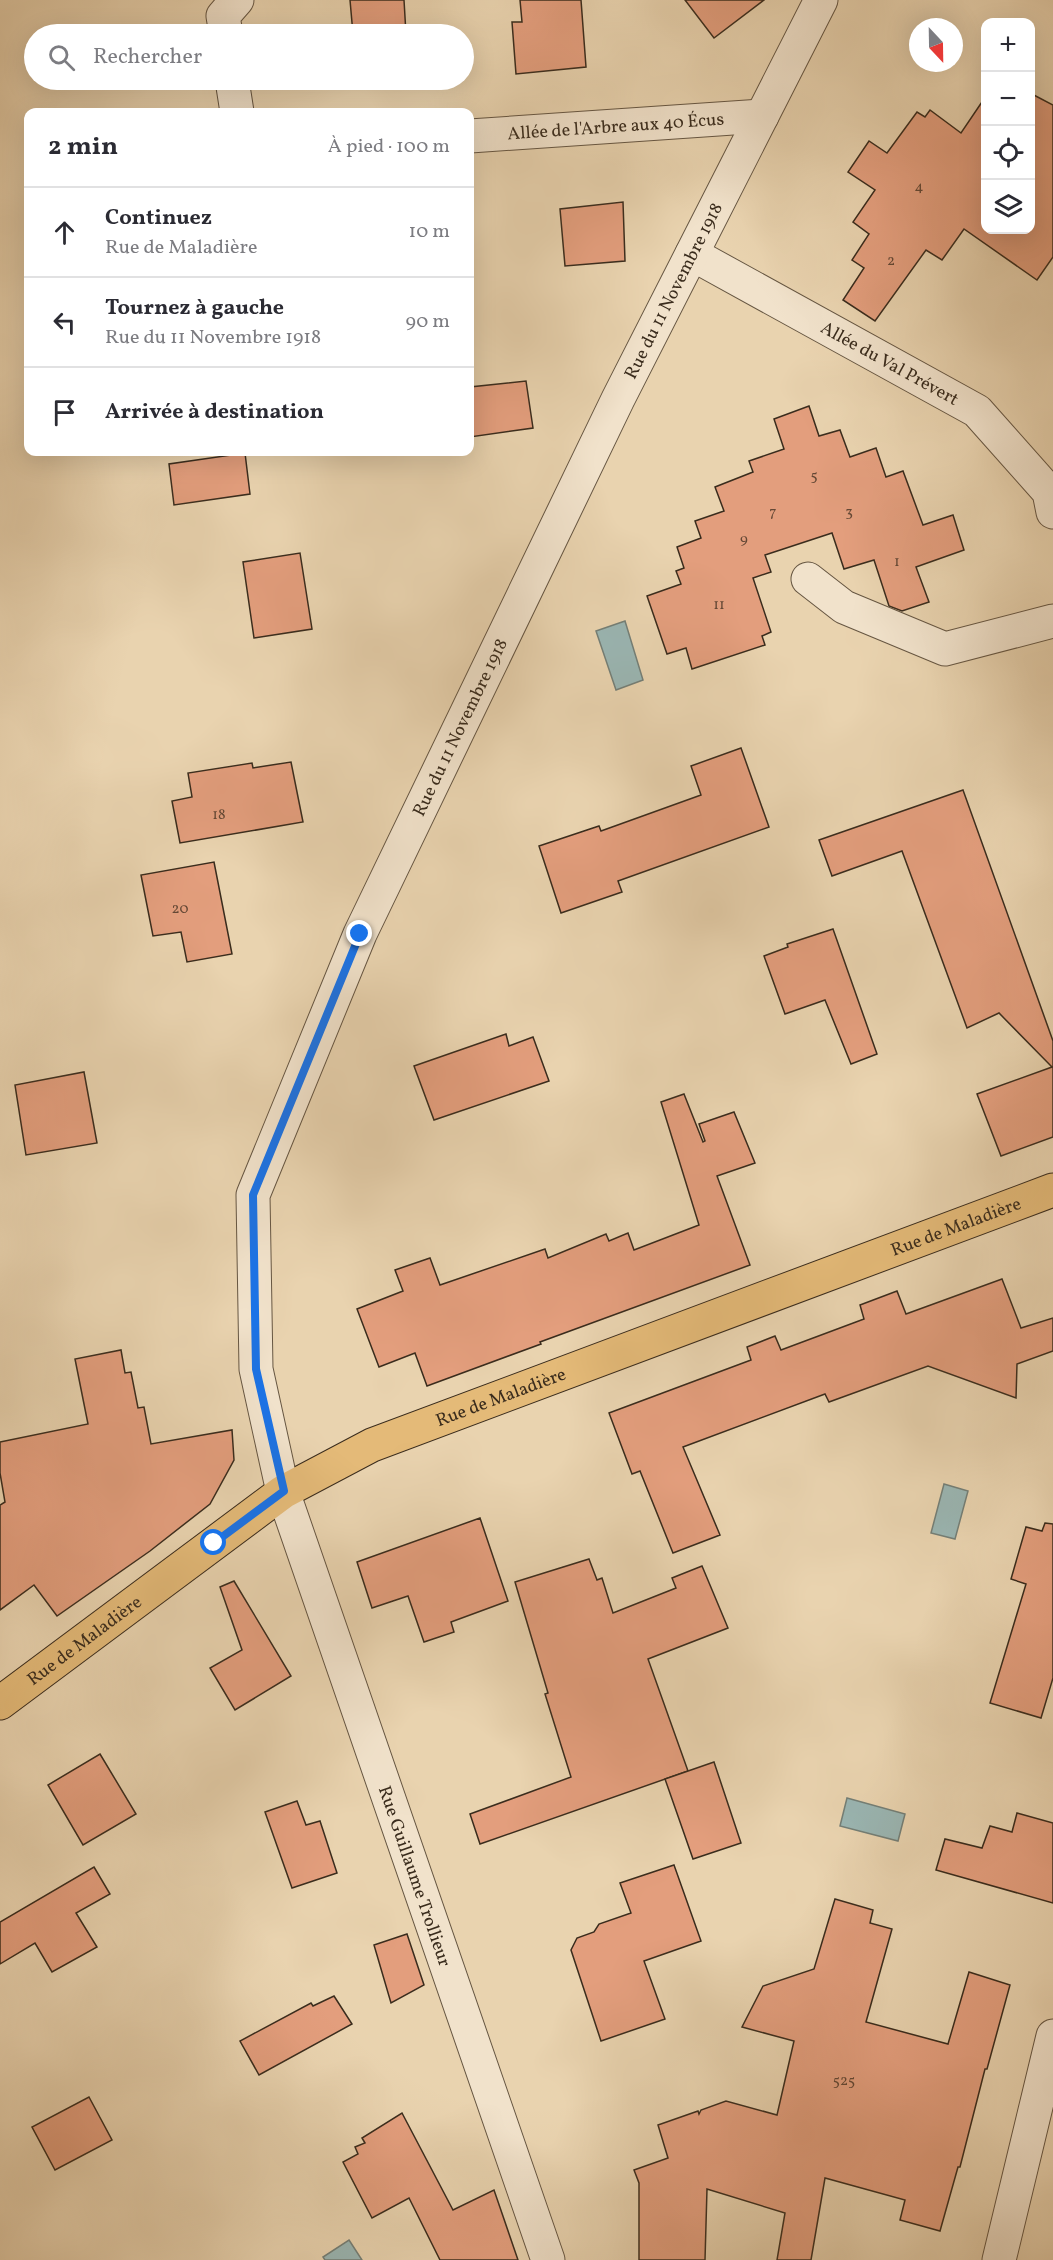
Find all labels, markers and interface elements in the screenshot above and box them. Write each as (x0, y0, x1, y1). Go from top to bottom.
north arrow (909, 18, 963, 72)
map controls (981, 18, 1035, 234)
button: + (981, 18, 1035, 72)
search box (24, 24, 474, 90)
icon: search (45, 41, 78, 74)
text: Rechercher (93, 42, 202, 73)
button: − (981, 72, 1035, 126)
street label: Allée de l'Arbre aux 40 Écus (507, 108, 725, 147)
button: locate (981, 126, 1035, 180)
text: 2 min (48, 129, 118, 165)
text: À pied · 100 m (328, 133, 450, 161)
house number: 4 (915, 177, 924, 198)
button: layers (981, 180, 1035, 234)
street label: Rue du 11 Novembre 1918 (619, 199, 730, 384)
text: Continuez (105, 203, 212, 234)
icon: ahead (48, 216, 81, 249)
text: 10 m (409, 218, 450, 246)
text: Rue de Maladière (105, 234, 257, 262)
house number: 2 (887, 251, 895, 272)
text: Tournez à gauche (105, 293, 284, 324)
icon: left (48, 306, 81, 339)
text: 90 m (406, 308, 450, 336)
street label: Allée du Val Prévert (816, 316, 963, 413)
text: Rue du 11 Novembre 1918 (105, 324, 321, 352)
icon: arrive (48, 396, 81, 429)
text: Arrivée à destination (105, 397, 324, 428)
house number: 5 (810, 466, 818, 487)
house number: 7 (769, 502, 777, 523)
house number: 3 (845, 502, 853, 523)
house number: 9 (740, 529, 748, 550)
house number: 1 (894, 552, 900, 573)
house number: 11 (713, 595, 725, 616)
street label: Rue du 11 Novembre 1918 (407, 635, 515, 821)
house number: 18 (212, 805, 226, 826)
house number: 20 (172, 899, 188, 920)
route end (346, 920, 372, 946)
street label: Rue de Maladière (888, 1192, 1025, 1264)
street label: Rue de Maladière (433, 1362, 570, 1434)
route start (200, 1529, 226, 1555)
street label: Rue de Maladière (23, 1590, 148, 1692)
street label: Rue Guillaume Trollieur (371, 1783, 456, 1971)
house number: 525 (833, 2071, 855, 2092)

